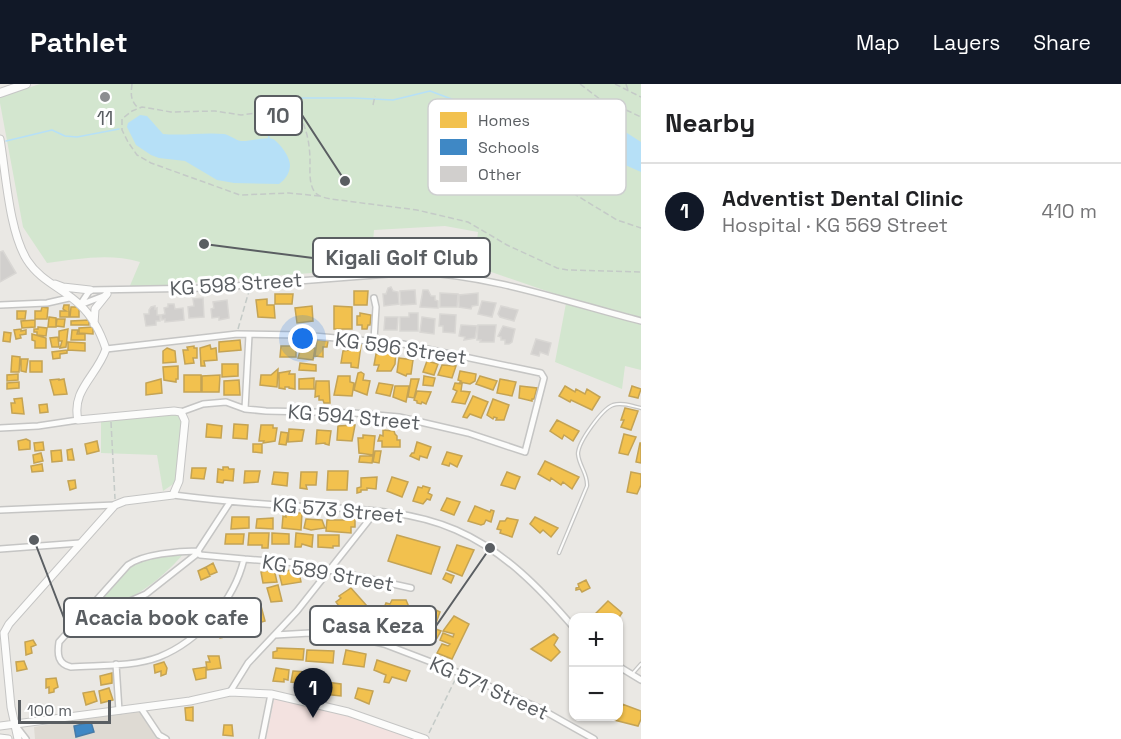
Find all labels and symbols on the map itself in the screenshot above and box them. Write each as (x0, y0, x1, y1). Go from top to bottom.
marker: 11 (98, 90, 112, 104)
callout: 10 (255, 96, 302, 135)
legend (428, 99, 626, 195)
text: 10 (266, 102, 290, 129)
place label: 11 (97, 105, 113, 131)
text: Homes (478, 110, 530, 131)
text: Schools (478, 137, 539, 158)
text: Other (478, 164, 521, 185)
callout: Kigali Golf Club (313, 238, 490, 277)
text: Kigali Golf Club (325, 244, 479, 271)
street label: KG 598 Street (169, 266, 303, 302)
your location (288, 324, 317, 353)
street label: KG 596 Street (334, 326, 468, 370)
street label: KG 594 Street (287, 398, 421, 436)
street label: KG 573 Street (271, 491, 405, 529)
street label: KG 589 Street (260, 549, 396, 597)
callout: Acacia book cafe (64, 598, 261, 637)
text: Acacia book cafe (75, 604, 249, 631)
callout: Casa Keza (310, 606, 436, 645)
text: Casa Keza (322, 612, 424, 639)
street label: KG 571 Street (426, 650, 552, 726)
pin: 1 (294, 668, 332, 718)
scale bar (18, 697, 111, 724)

